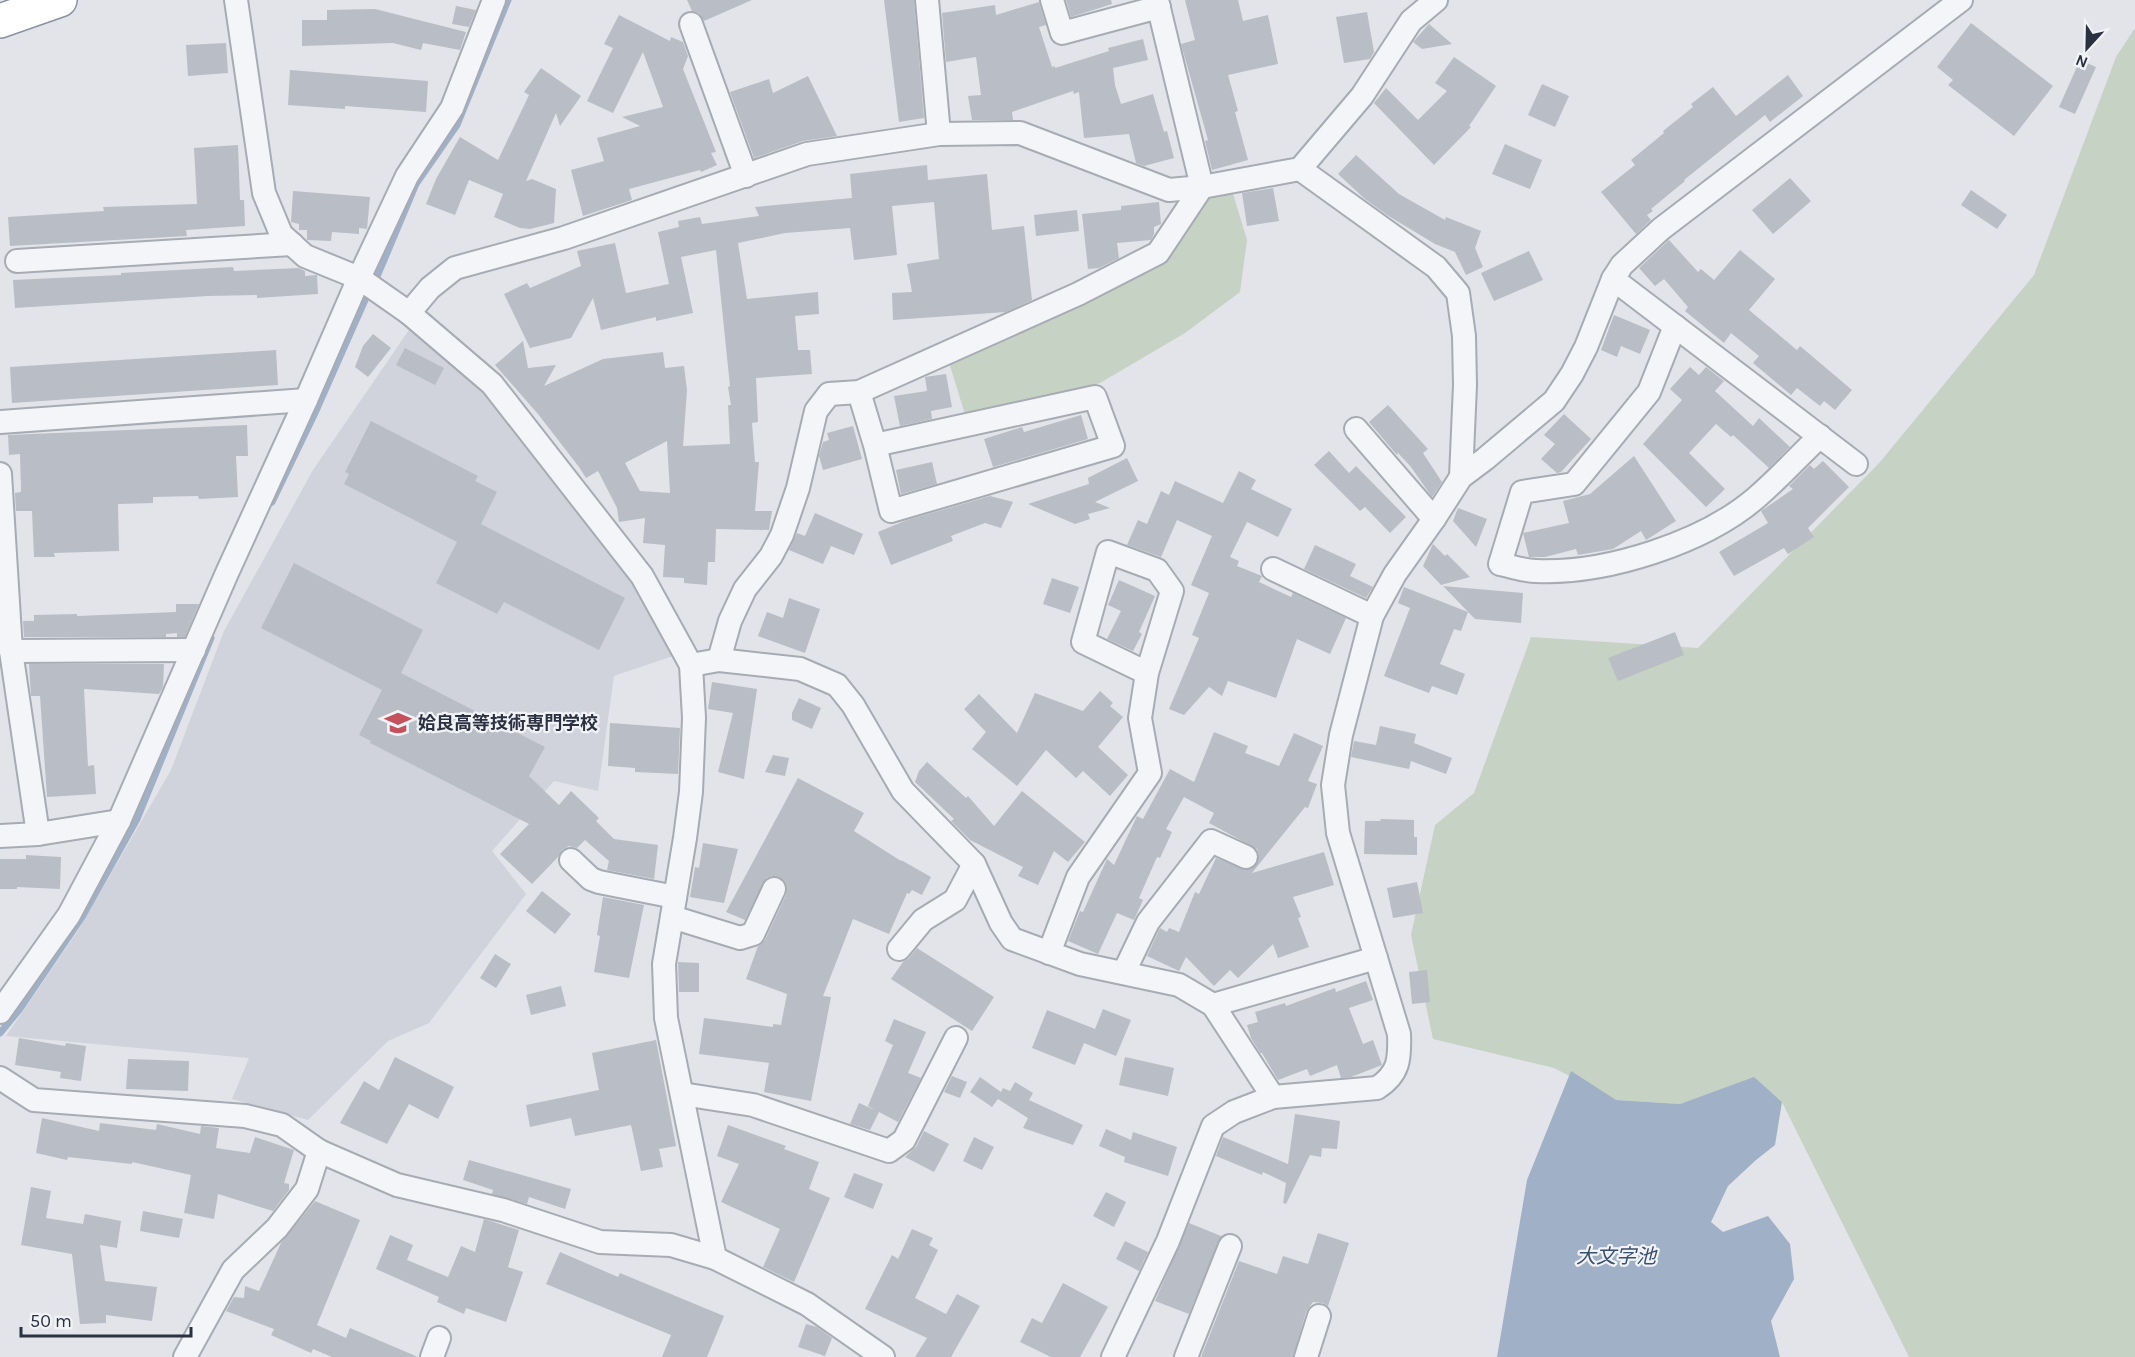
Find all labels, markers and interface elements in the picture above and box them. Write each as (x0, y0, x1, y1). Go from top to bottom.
north arrow (2057, 18, 2117, 78)
text: N (2073, 50, 2090, 72)
school or university icon: 姶良高等技術専門学校 (383, 708, 413, 738)
place label: 姶良高等技術専門学校 (418, 712, 598, 734)
water label: 大文字池 (1576, 1245, 1658, 1268)
scale bar (21, 1300, 190, 1338)
text: 50 m (30, 1310, 72, 1332)

